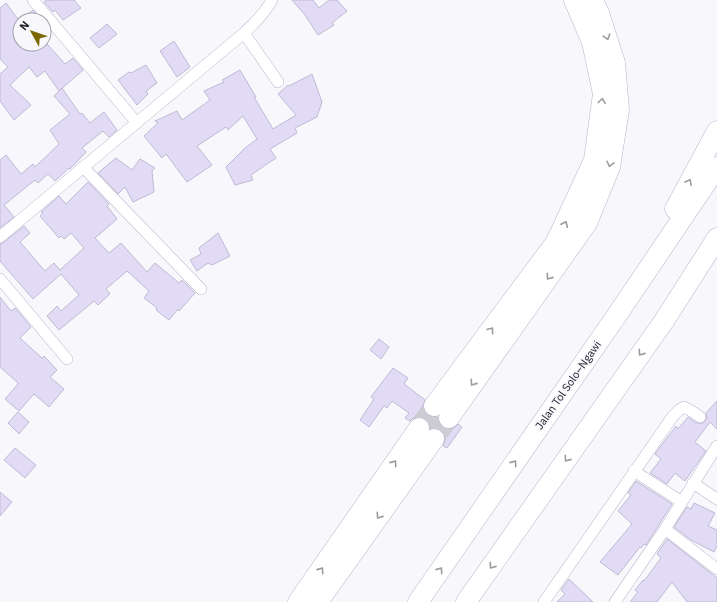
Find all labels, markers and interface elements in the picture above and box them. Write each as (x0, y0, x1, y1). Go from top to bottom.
north arrow (12, 12, 52, 52)
text: N (16, 18, 32, 33)
one-way arrow (602, 33, 611, 40)
one-way arrow (597, 98, 606, 104)
one-way arrow (607, 161, 615, 167)
one-way arrow (685, 179, 692, 186)
one-way arrow (560, 220, 568, 227)
one-way arrow (547, 273, 554, 280)
one-way arrow (486, 327, 493, 334)
street label: Jalan Tol Solo–Ngawi (532, 338, 604, 432)
one-way arrow (638, 349, 646, 356)
one-way arrow (471, 379, 478, 386)
one-way arrow (564, 455, 572, 462)
one-way arrow (389, 460, 397, 467)
one-way arrow (509, 461, 516, 468)
one-way arrow (377, 512, 384, 519)
one-way arrow (490, 561, 497, 568)
one-way arrow (316, 567, 324, 574)
one-way arrow (435, 567, 443, 574)

